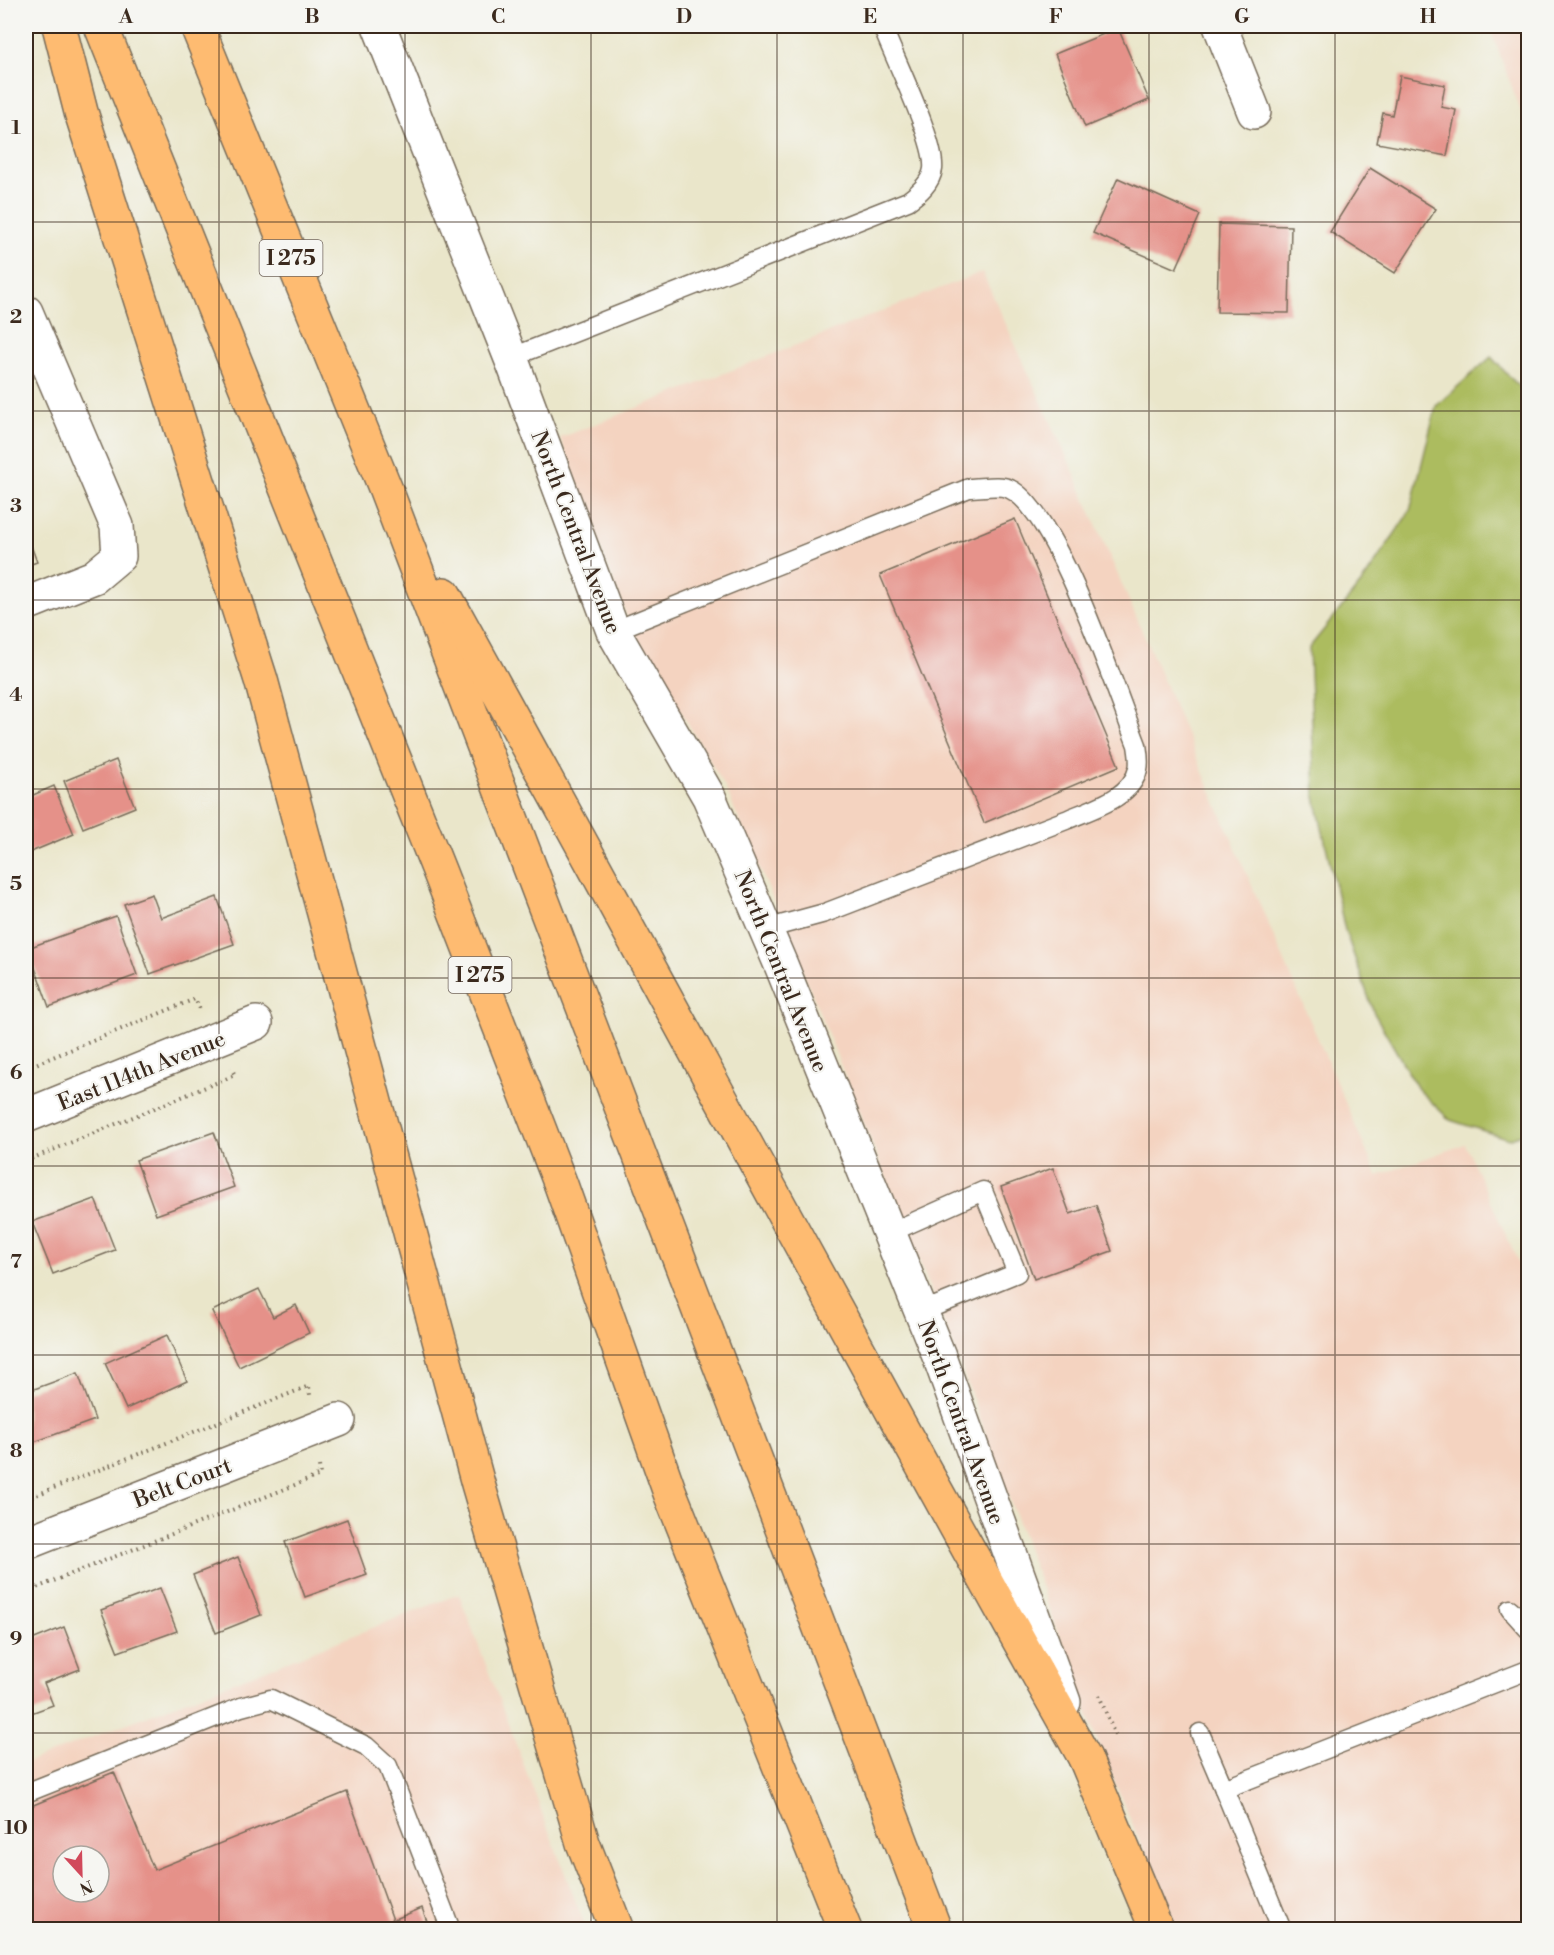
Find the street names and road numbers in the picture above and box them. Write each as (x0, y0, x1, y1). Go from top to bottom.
road number: I 275 (260, 240, 322, 276)
street label: North Central Avenue (524, 427, 627, 638)
street label: North Central Avenue (728, 867, 833, 1077)
road number: I 275 (448, 957, 512, 993)
street label: East 114th Avenue (54, 1025, 229, 1117)
street label: North Central Avenue (911, 1317, 1010, 1528)
street label: Belt Court (129, 1452, 236, 1515)

